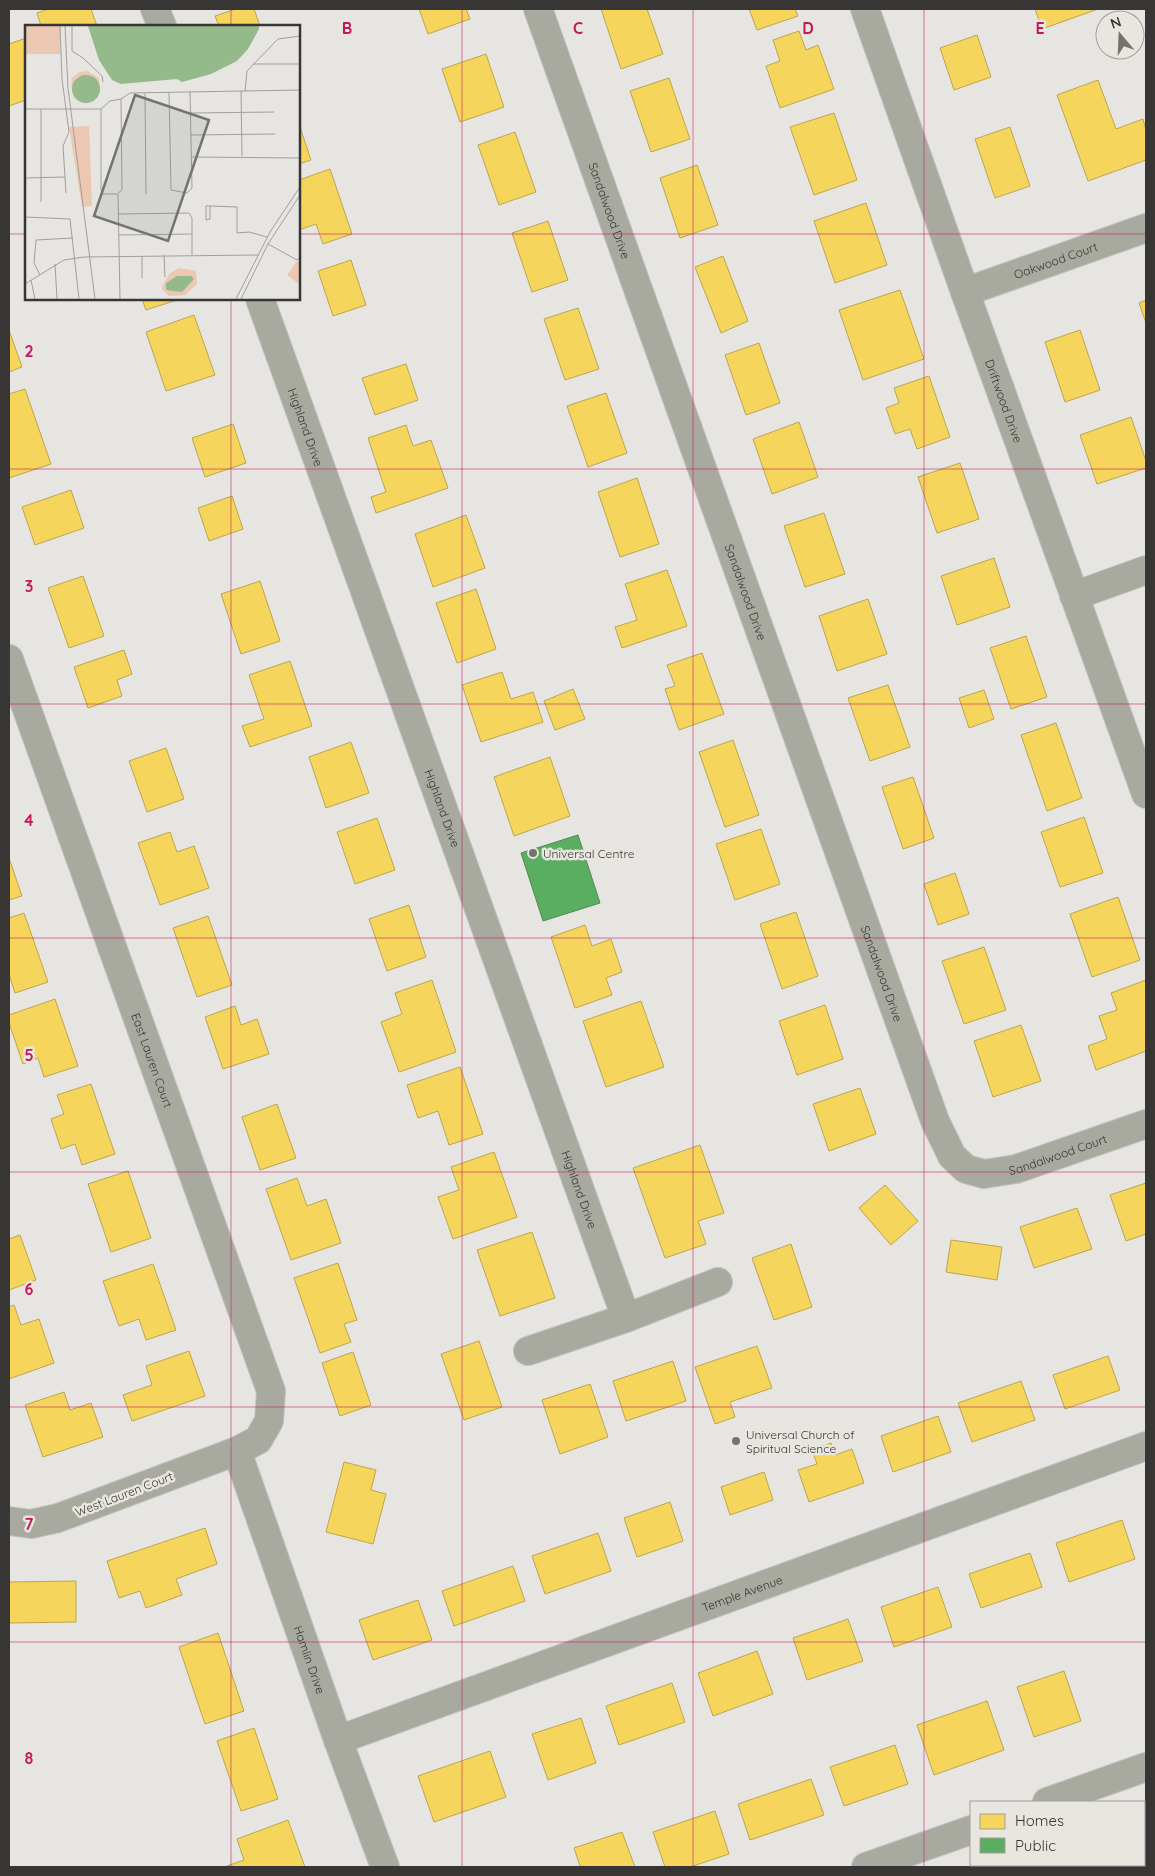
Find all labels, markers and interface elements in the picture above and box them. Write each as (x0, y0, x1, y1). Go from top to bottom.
north arrow (1095, 10, 1145, 60)
text: N (1108, 13, 1124, 33)
text: B (342, 18, 352, 38)
text: C (573, 18, 583, 38)
text: D (802, 18, 814, 38)
text: E (1035, 18, 1045, 38)
inset map (25, 25, 300, 300)
street label: Sandalwood Drive (586, 160, 634, 261)
street label: Oakwood Court (1012, 238, 1099, 282)
text: 2 (24, 341, 34, 361)
street label: Driftwood Drive (982, 357, 1026, 445)
street label: Highland Drive (285, 386, 327, 468)
street label: Sandalwood Drive (722, 542, 770, 642)
text: 3 (25, 576, 33, 596)
street label: Highland Drive (422, 767, 464, 849)
text: 4 (24, 810, 34, 830)
place label: Universal Centre (543, 846, 635, 861)
marker: Universal Centre (527, 847, 539, 859)
street label: Sandalwood Drive (858, 923, 906, 1024)
street label: East Lauren Court (129, 1011, 176, 1109)
text: 5 (24, 1045, 34, 1065)
street label: Sandalwood Court (1008, 1131, 1109, 1178)
street label: Highland Drive (559, 1148, 601, 1231)
text: 6 (25, 1279, 34, 1299)
place label: Universal Church of Spiritual Science (746, 1427, 855, 1456)
marker: Universal Church of Spiritual Science (730, 1435, 742, 1447)
street label: West Lauren Court (73, 1468, 175, 1520)
text: 7 (25, 1514, 34, 1534)
street label: Temple Avenue (700, 1571, 785, 1614)
street label: Hamlin Drive (291, 1623, 329, 1696)
text: 8 (25, 1748, 34, 1768)
legend (970, 1801, 1145, 1866)
text: Homes (1015, 1811, 1064, 1830)
text: Public (1015, 1836, 1056, 1855)

